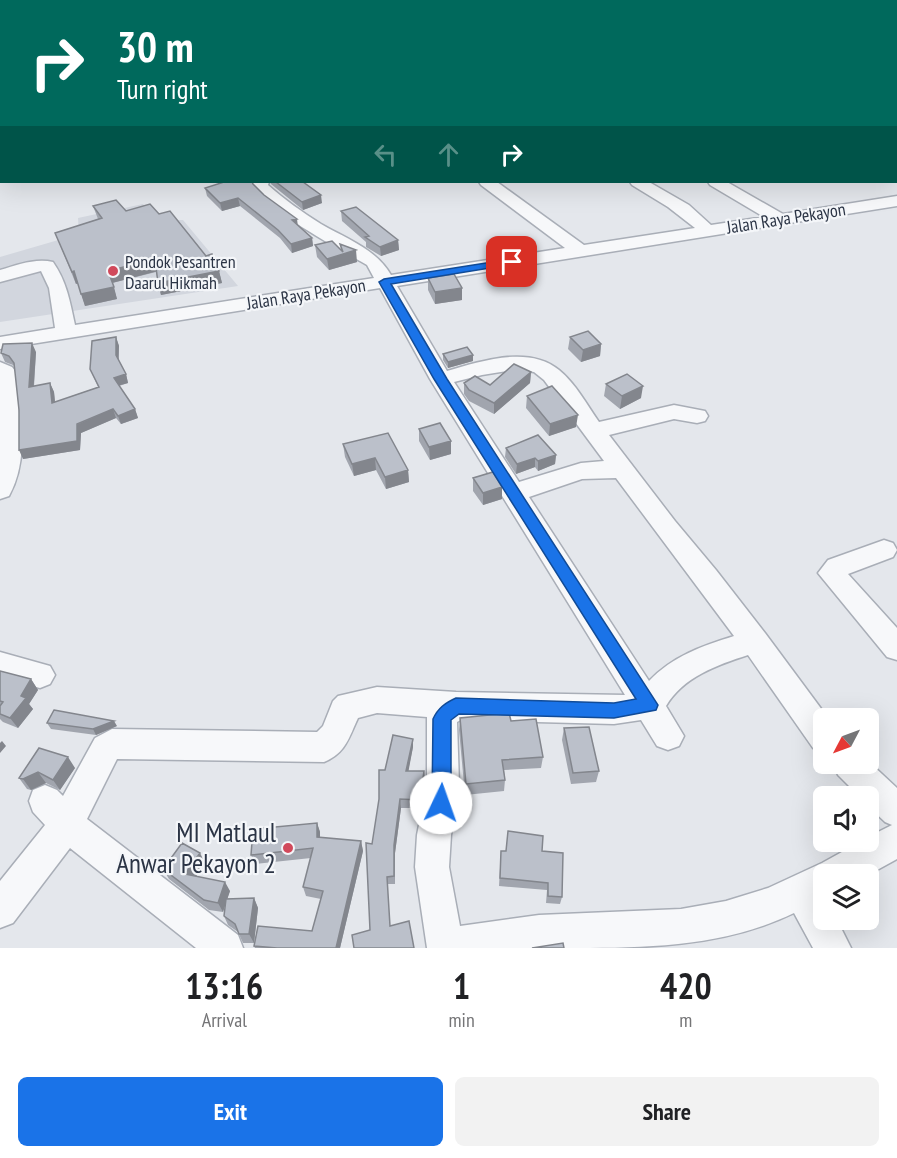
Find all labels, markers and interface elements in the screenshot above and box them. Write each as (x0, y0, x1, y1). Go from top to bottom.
text: 30 m (117, 19, 194, 74)
icon: right (18, 24, 96, 102)
text: Turn right (117, 72, 208, 106)
icon: left (369, 138, 402, 171)
icon: ahead (432, 138, 465, 171)
icon: right (495, 138, 528, 171)
street label: Jalan Raya Pekayon (724, 197, 847, 239)
pin (486, 236, 537, 287)
icon: arrive (495, 245, 528, 278)
place label: Pondok Pesantren Daarul Hikmah (125, 250, 236, 294)
marker: Pondok Pesantren Daarul Hikmah (106, 264, 120, 278)
street label: Jalan Raya Pekayon (244, 273, 367, 315)
north arrow (813, 708, 879, 774)
map controls (813, 708, 879, 930)
position arrow (409, 771, 473, 835)
button: sound (813, 786, 879, 852)
place label: MI Matlaul Anwar Pekayon 2 (116, 815, 277, 880)
marker: MI Matlaul Anwar Pekayon 2 (281, 841, 295, 855)
button: layers (813, 864, 879, 930)
text: 13:16 (185, 962, 263, 1009)
text: 1 (453, 962, 470, 1009)
text: 420 (660, 962, 712, 1009)
text: Arrival (202, 1007, 247, 1033)
text: min (449, 1007, 475, 1033)
text: m (679, 1007, 692, 1033)
button: Exit (18, 1077, 443, 1146)
button: Share (455, 1077, 879, 1146)

